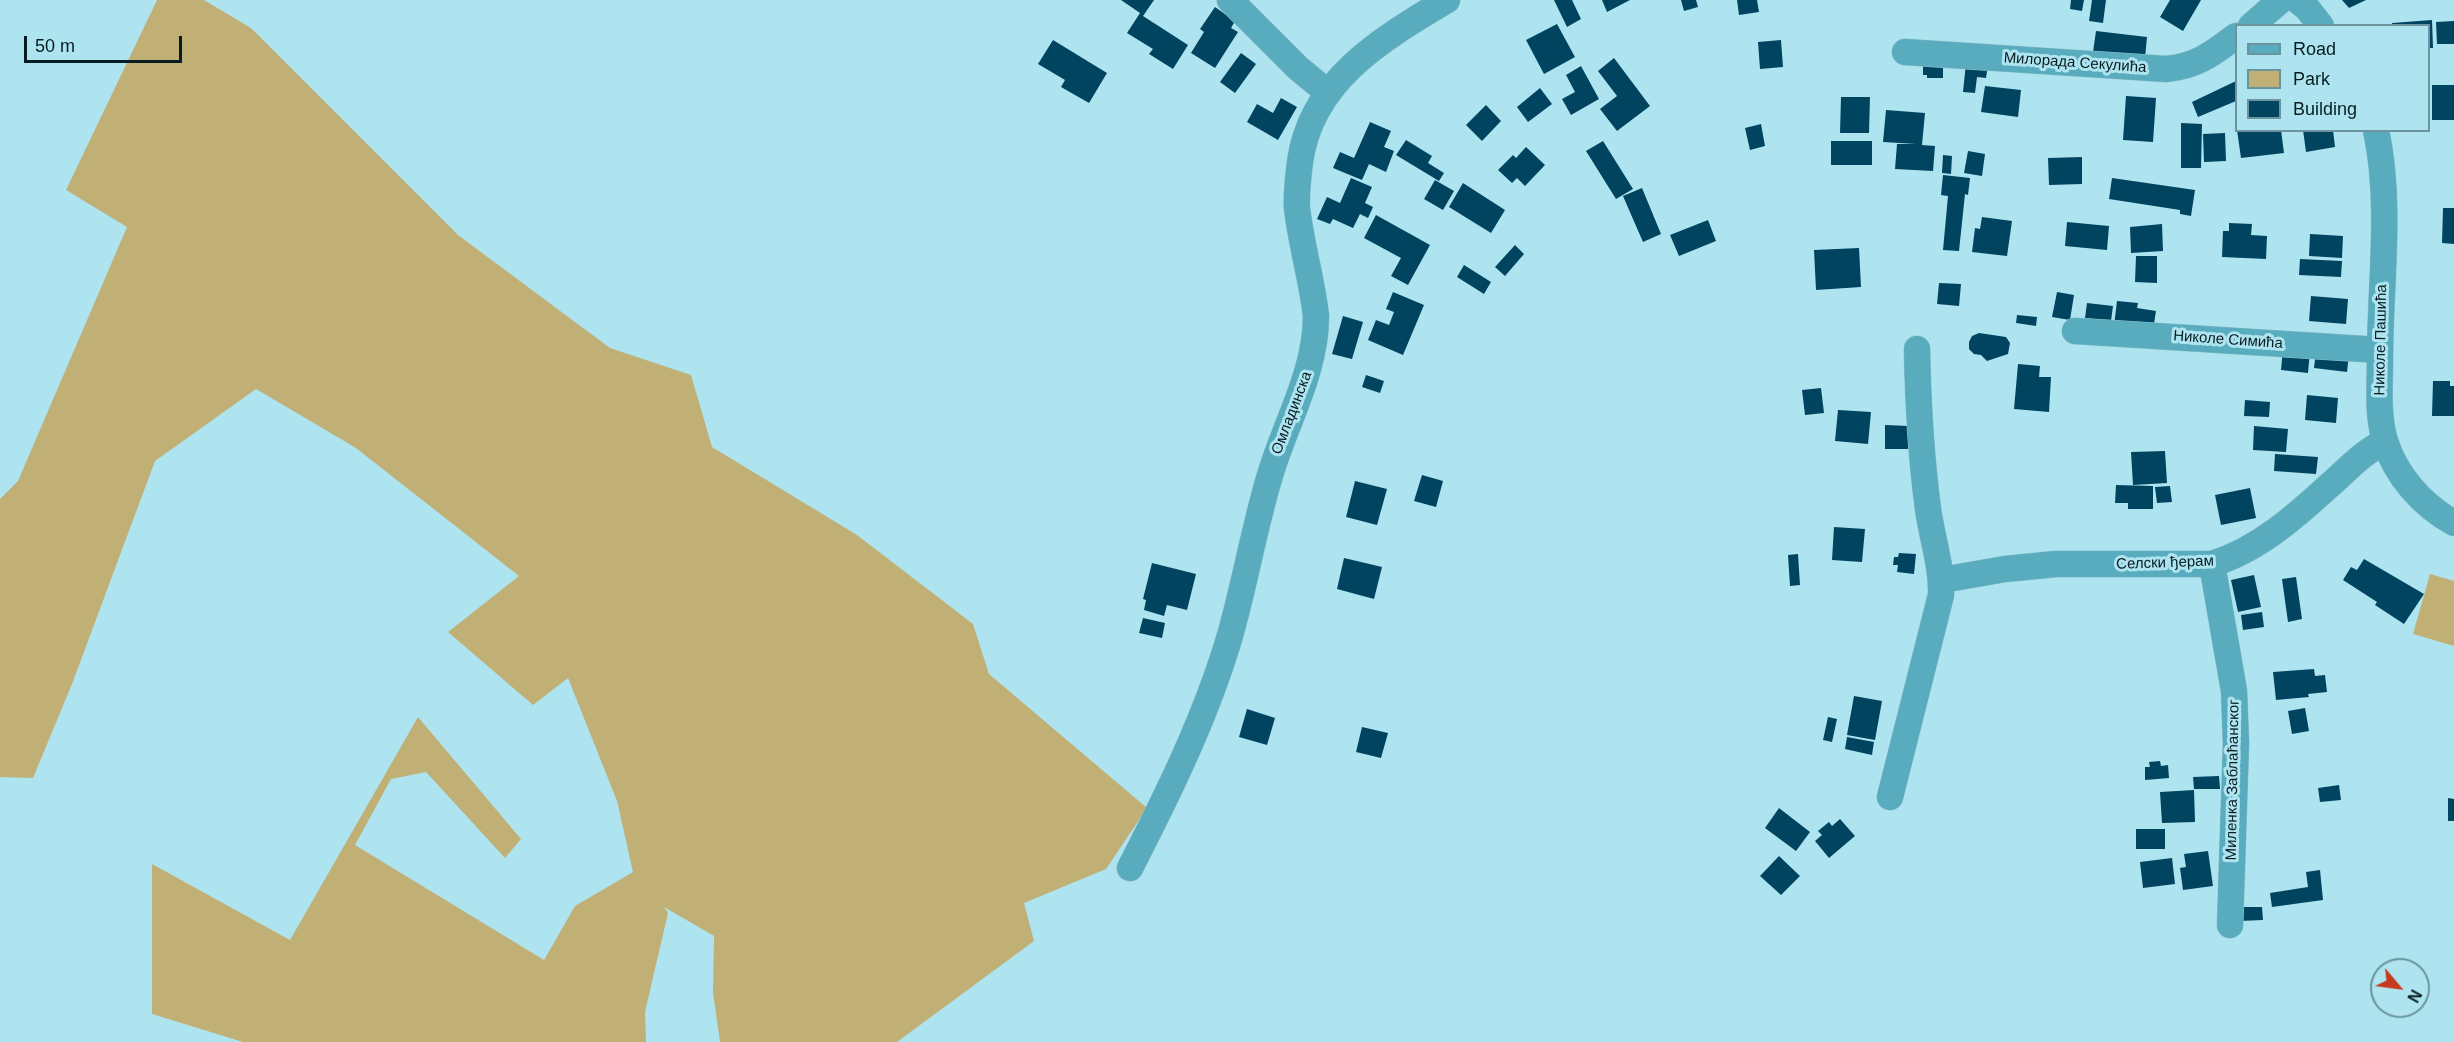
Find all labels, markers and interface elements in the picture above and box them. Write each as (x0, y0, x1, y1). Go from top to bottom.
scale bar (27, 24, 184, 62)
legend (2235, 24, 2430, 132)
text: 50 m (35, 36, 75, 56)
text: Road (2293, 39, 2336, 59)
street label: Милорада Секулића (2003, 49, 2147, 77)
text: Park (2293, 69, 2330, 89)
text: Building (2293, 99, 2357, 119)
street label: Николе Пашића (2371, 284, 2391, 396)
street label: Николе Симића (2173, 327, 2283, 353)
street label: Омладинска (1268, 369, 1316, 457)
street label: Селски ђерам (2116, 552, 2214, 574)
street label: Миленка Заблаћанског (2223, 699, 2243, 861)
north arrow (2370, 958, 2430, 1018)
text: N (2404, 987, 2425, 1005)

